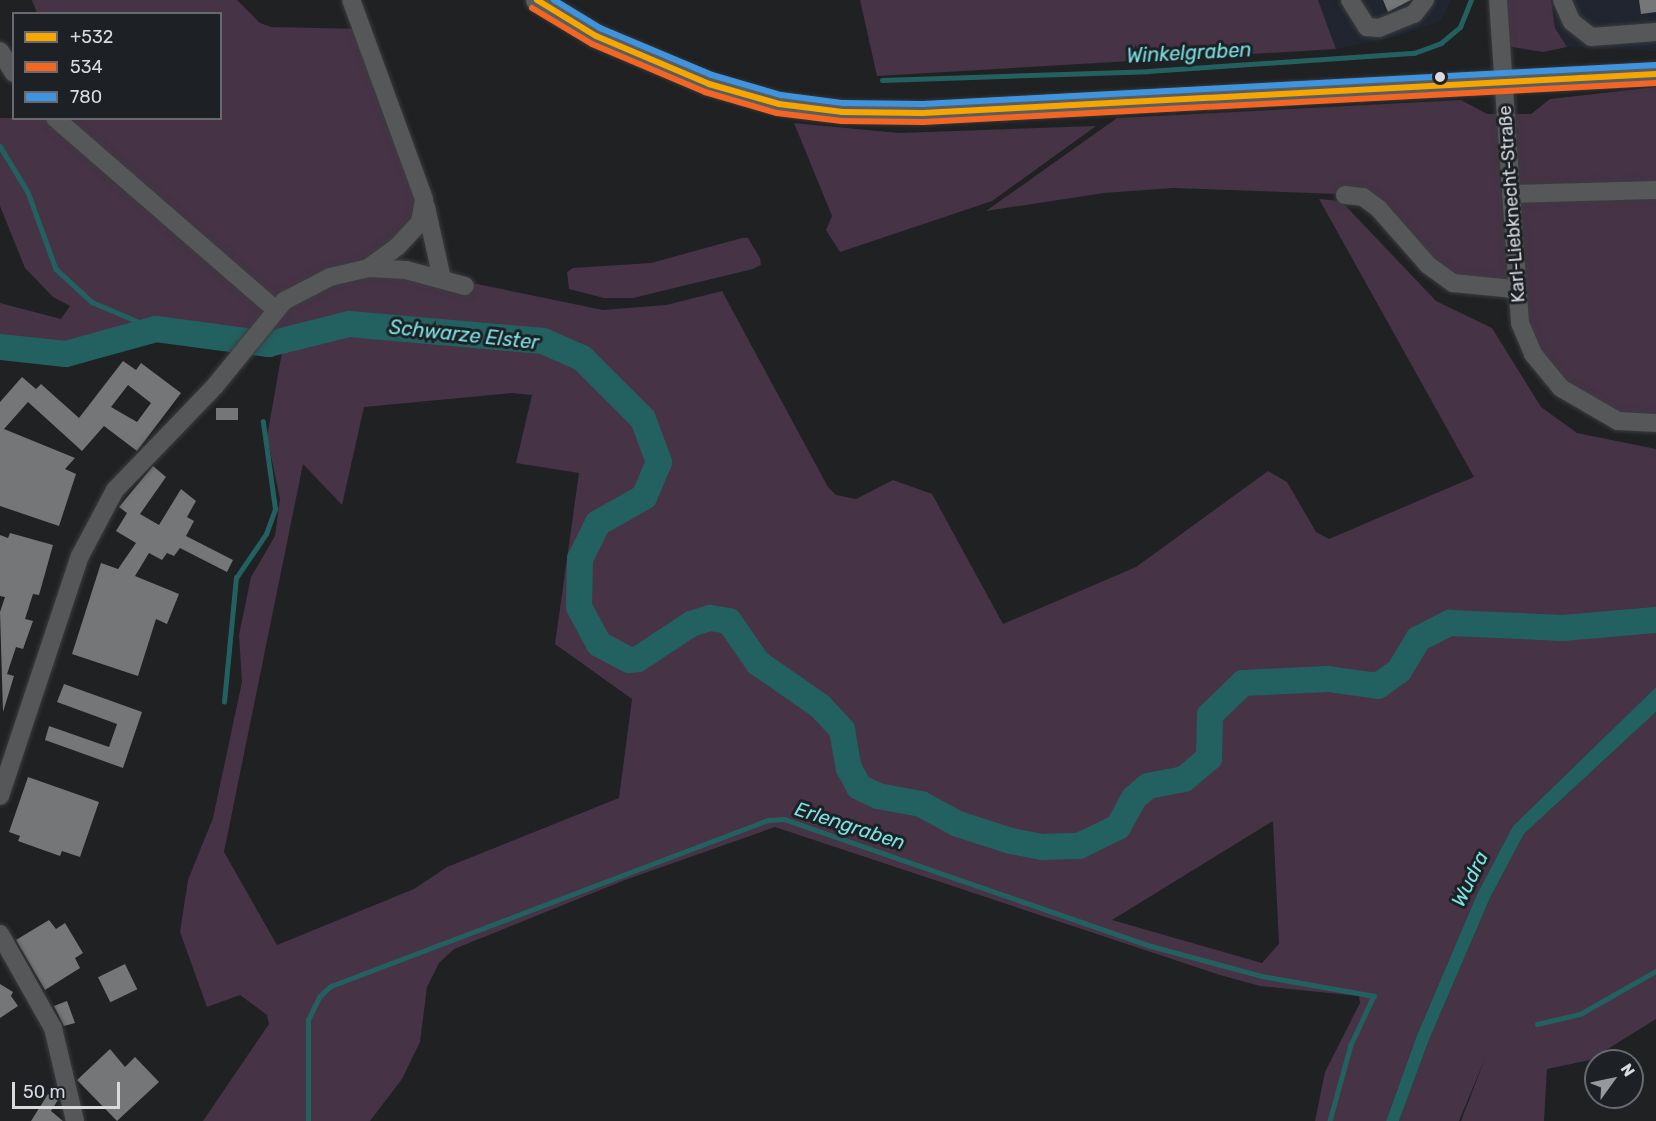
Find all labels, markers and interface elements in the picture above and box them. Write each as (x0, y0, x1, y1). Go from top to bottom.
legend (12, 12, 222, 120)
text: +532 (70, 26, 113, 48)
water label: Winkelgraben (1126, 38, 1252, 68)
text: 534 (70, 56, 103, 78)
unlabelled marker (1434, 71, 1446, 83)
text: 780 (70, 86, 102, 108)
street label: Karl-Liebknecht-Straße (1494, 105, 1530, 303)
water label: Schwarze Elster (388, 315, 540, 355)
water label: Erlengraben (792, 797, 908, 855)
water label: Wudra (1446, 847, 1494, 911)
north arrow (1584, 1049, 1644, 1109)
text: N (1617, 1060, 1639, 1080)
scale bar (15, 1070, 123, 1108)
text: 50 m (23, 1081, 66, 1103)

